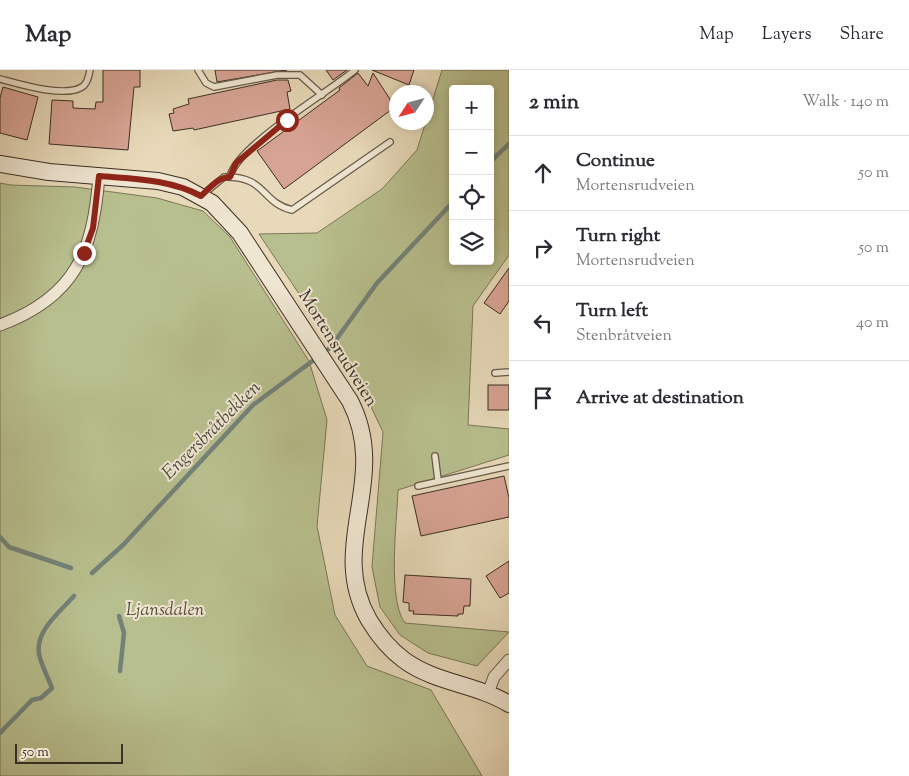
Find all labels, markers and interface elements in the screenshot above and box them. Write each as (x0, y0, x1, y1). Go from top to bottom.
text: Map (25, 18, 71, 52)
text: Map (699, 22, 734, 48)
text: Layers (762, 22, 812, 48)
text: Share (840, 22, 884, 48)
north arrow (389, 85, 434, 130)
map controls (449, 85, 494, 265)
button: + (449, 85, 494, 130)
text: 2 min (529, 88, 579, 118)
text: Walk · 140 m (802, 91, 889, 114)
route start (276, 109, 299, 132)
button: − (449, 130, 494, 175)
text: Continue (576, 148, 655, 175)
icon: ahead (529, 159, 557, 187)
text: 50 m (858, 162, 889, 185)
button: locate (449, 175, 494, 220)
text: Mortensrudveien (576, 175, 695, 198)
button: layers (449, 220, 494, 265)
text: Turn right (576, 223, 660, 250)
icon: right (529, 234, 557, 262)
text: 50 m (858, 237, 889, 260)
route end (73, 242, 96, 265)
text: Mortensrudveien (576, 250, 695, 273)
street label: Mortensrudveien (291, 285, 384, 413)
text: Turn left (576, 298, 648, 325)
icon: left (529, 309, 557, 337)
text: 40 m (856, 312, 889, 335)
text: Stenbråtveien (576, 325, 672, 348)
water label: Engersbråtbekken (156, 375, 268, 487)
icon: arrive (529, 384, 557, 412)
text: Arrive at destination (576, 385, 744, 412)
park label: Ljansdalen (126, 598, 205, 624)
scale bar (15, 741, 122, 764)
text: 50 m (22, 743, 49, 763)

